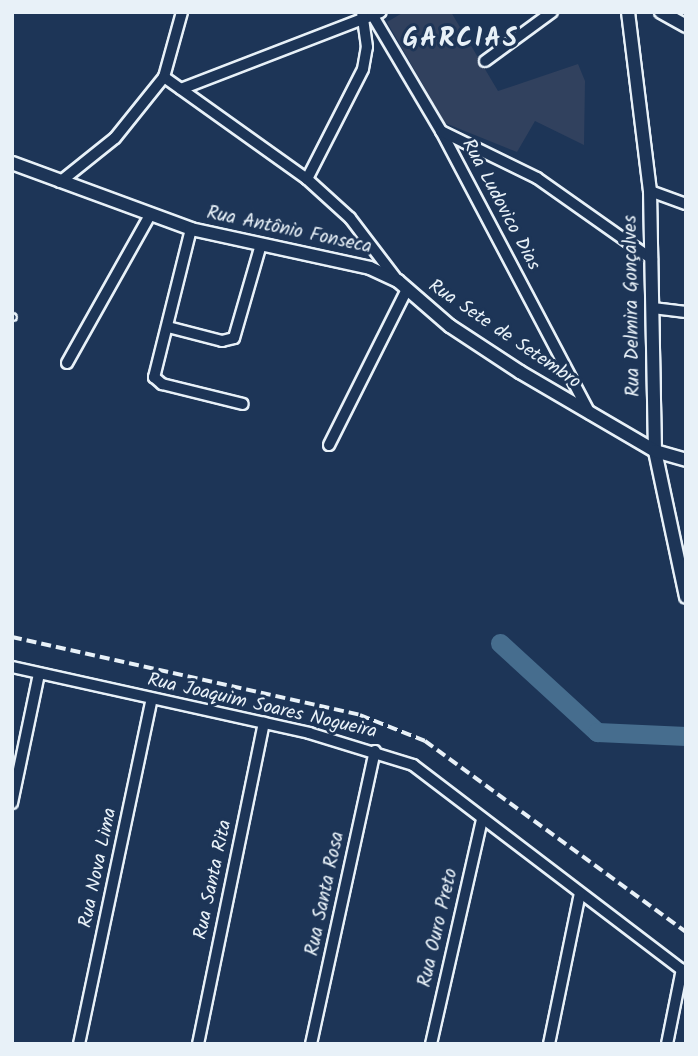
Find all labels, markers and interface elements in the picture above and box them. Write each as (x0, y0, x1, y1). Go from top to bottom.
district label: GARCIAS (404, 24, 518, 56)
street label: Rua Ludovico Dias (456, 135, 544, 275)
street label: Rua Antônio Fonseca (204, 202, 374, 260)
street label: Rua Delmira Gonçalves (620, 215, 646, 397)
street label: Rua Sete de Setembro (423, 275, 585, 395)
street label: Rua Joaquim Soares Nogueira (145, 669, 379, 745)
street label: Rua Nova Lima (75, 806, 123, 930)
street label: Rua Santa Rita (190, 818, 238, 942)
street label: Rua Santa Rosa (302, 830, 350, 958)
street label: Rua Ouro Preto (414, 866, 464, 990)

